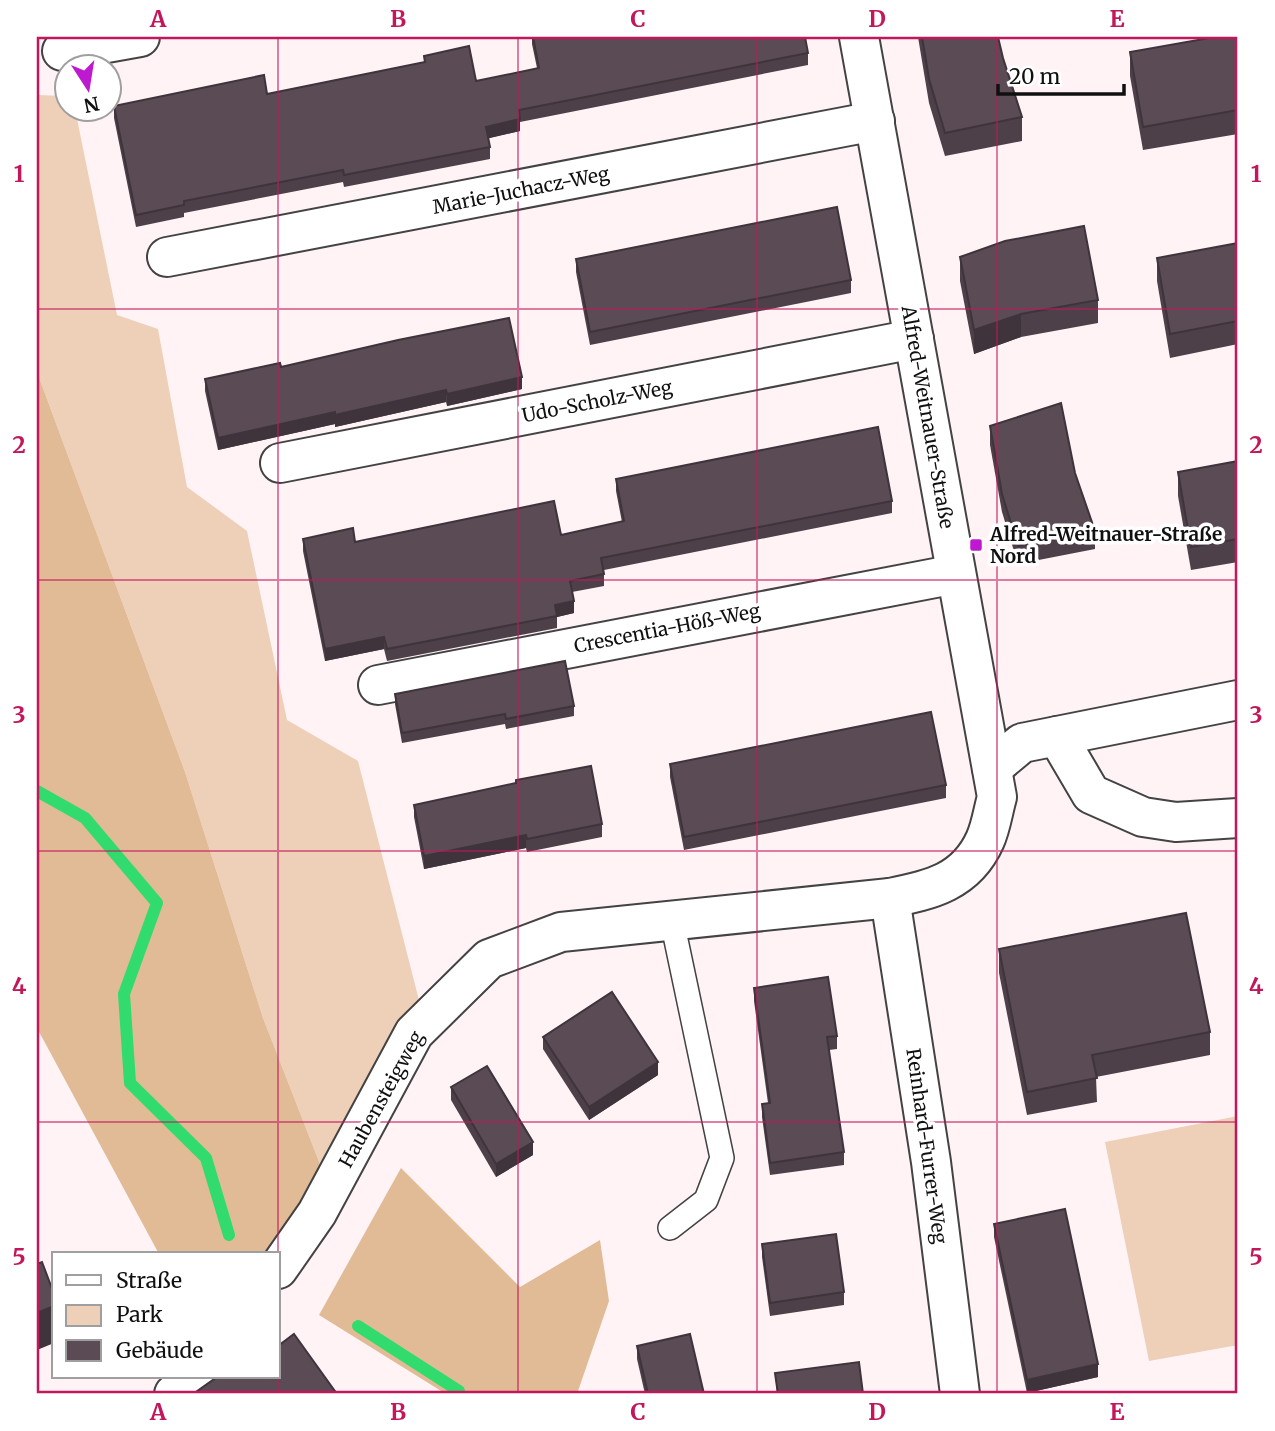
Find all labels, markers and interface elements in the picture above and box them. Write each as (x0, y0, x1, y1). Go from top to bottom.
text: A (149, 4, 167, 33)
text: B (390, 4, 406, 33)
text: C (630, 4, 646, 33)
text: D (868, 4, 886, 33)
text: E (1109, 4, 1125, 33)
north arrow (52, 52, 122, 122)
scale bar (998, 52, 1124, 96)
text: 20 m (1009, 63, 1061, 90)
text: N (82, 91, 101, 118)
text: 1 (14, 159, 25, 188)
text: 1 (1251, 159, 1262, 188)
street label: Marie-Juchacz-Weg (431, 161, 612, 219)
street label: Alfred-Weitnauer-Straße (896, 303, 959, 531)
street label: Udo-Scholz-Weg (520, 375, 675, 427)
text: 2 (12, 430, 26, 459)
text: 2 (1249, 430, 1263, 459)
place label: Alfred-Weitnauer-Straße Nord (989, 522, 1222, 568)
marker: Alfred-Weitnauer-Straße Nord (968, 537, 984, 553)
street label: Crescentia-Höß-Weg (572, 598, 763, 658)
text: 3 (12, 700, 26, 729)
text: 3 (1249, 700, 1263, 729)
text: 4 (12, 971, 27, 1000)
text: 4 (1249, 971, 1264, 1000)
street label: Haubensteigweg (333, 1026, 429, 1172)
street label: Reinhard-Furrer-Weg (901, 1047, 953, 1246)
text: 5 (12, 1242, 26, 1271)
text: 5 (1249, 1242, 1263, 1271)
legend (52, 1252, 280, 1378)
text: Straße (116, 1267, 182, 1294)
text: Park (116, 1301, 163, 1328)
text: Gebäude (116, 1337, 203, 1364)
text: A (149, 1397, 167, 1426)
text: B (390, 1397, 406, 1426)
text: C (630, 1397, 646, 1426)
text: D (868, 1397, 886, 1426)
text: E (1109, 1397, 1125, 1426)

